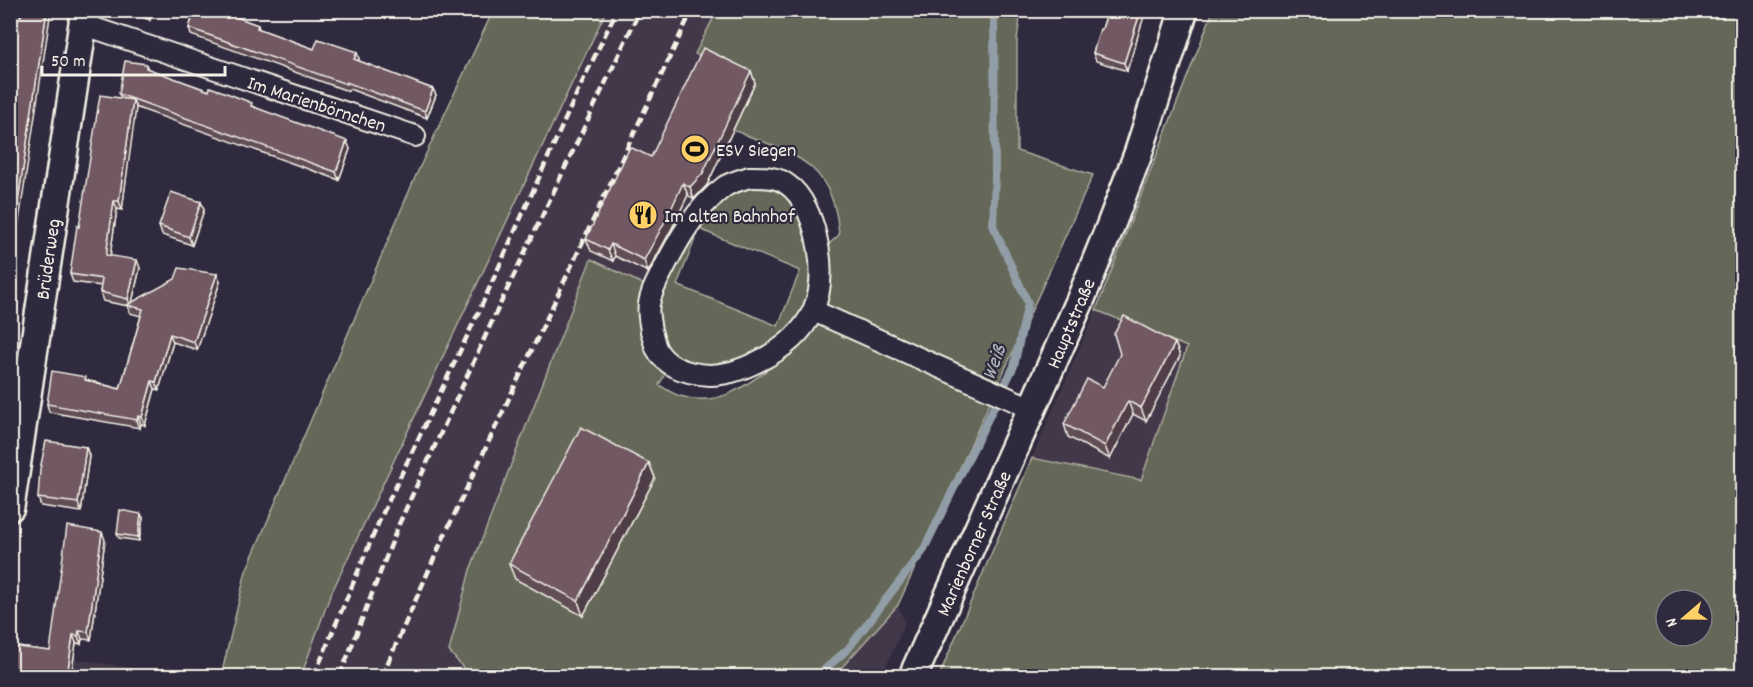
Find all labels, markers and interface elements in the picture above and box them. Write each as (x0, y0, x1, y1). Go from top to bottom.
scale bar (42, 39, 225, 77)
text: 50 m (51, 50, 86, 75)
street label: Im Marienbörnchen (243, 70, 389, 141)
sports icon: ESV Siegen (679, 133, 711, 165)
place label: ESV Siegen (716, 138, 796, 166)
restaurant icon: Im alten Bahnhof (627, 199, 659, 231)
place label: Im alten Bahnhof (664, 204, 796, 232)
street label: Brüderweg (30, 217, 70, 302)
street label: Hauptstraße (1041, 274, 1104, 374)
water label: Weiß (976, 340, 1016, 385)
street label: Marienborner Straße (931, 467, 1020, 621)
north arrow (1654, 588, 1714, 648)
text: N (1660, 615, 1684, 630)

